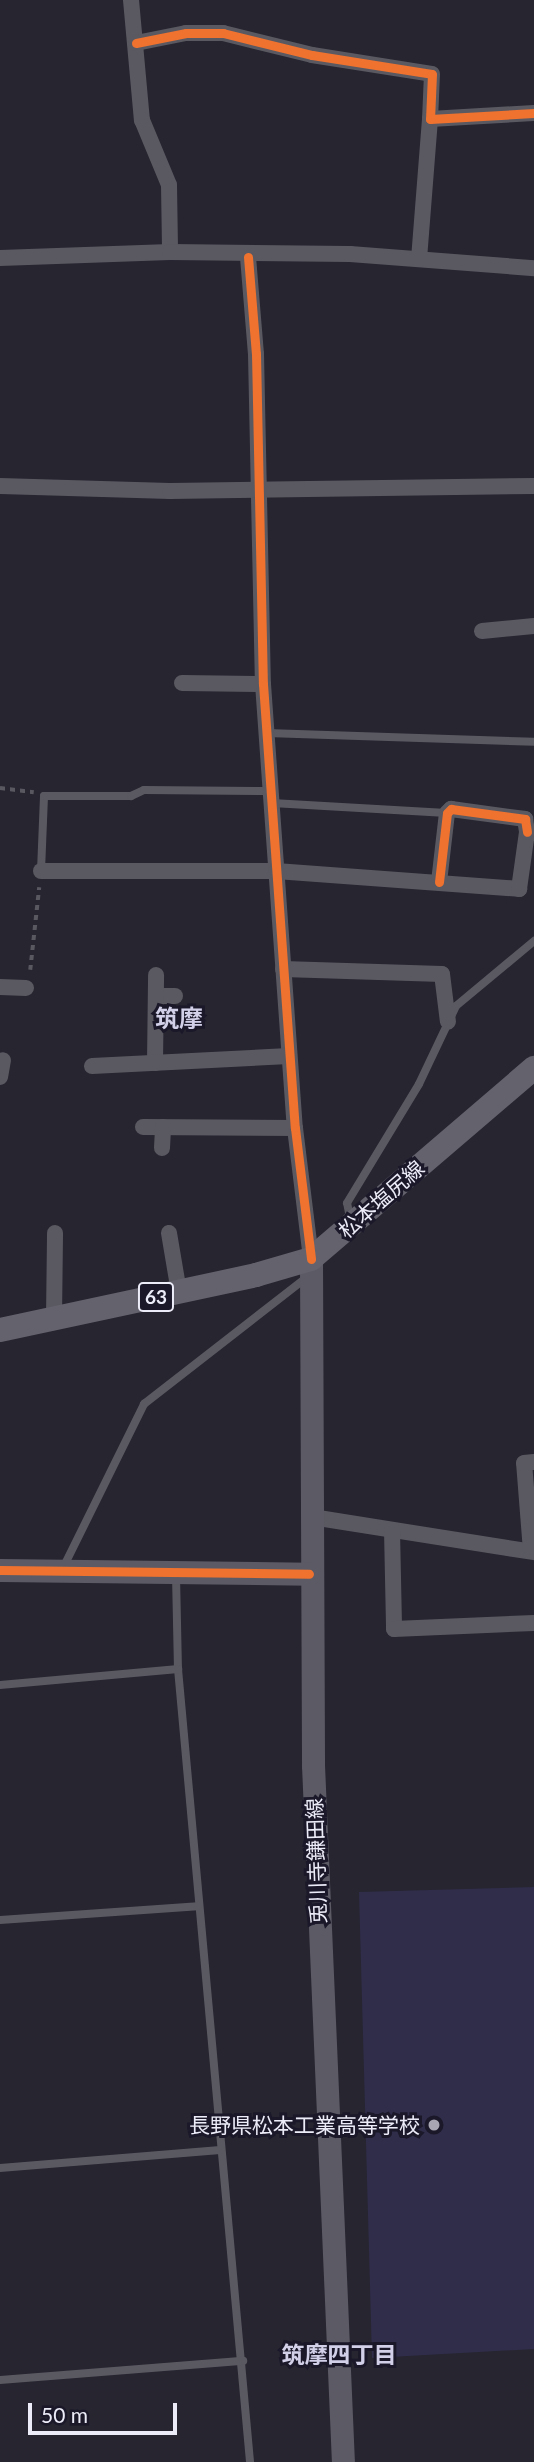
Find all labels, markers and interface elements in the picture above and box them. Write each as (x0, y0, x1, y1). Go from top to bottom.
district label: 筑摩 (155, 1004, 203, 1032)
street label: 松本塩尻線 (333, 1155, 429, 1243)
road number: 63 (137, 1282, 175, 1312)
street label: 兎川寺鎌田線 (301, 1798, 331, 1924)
place label: 長野県松本工業高等学校 (189, 2112, 420, 2138)
marker: 長野県松本工業高等学校 (426, 2117, 442, 2133)
district label: 筑摩四丁目 (282, 2340, 396, 2368)
scale bar (32, 2388, 180, 2432)
text: 50 m (41, 2402, 88, 2427)

